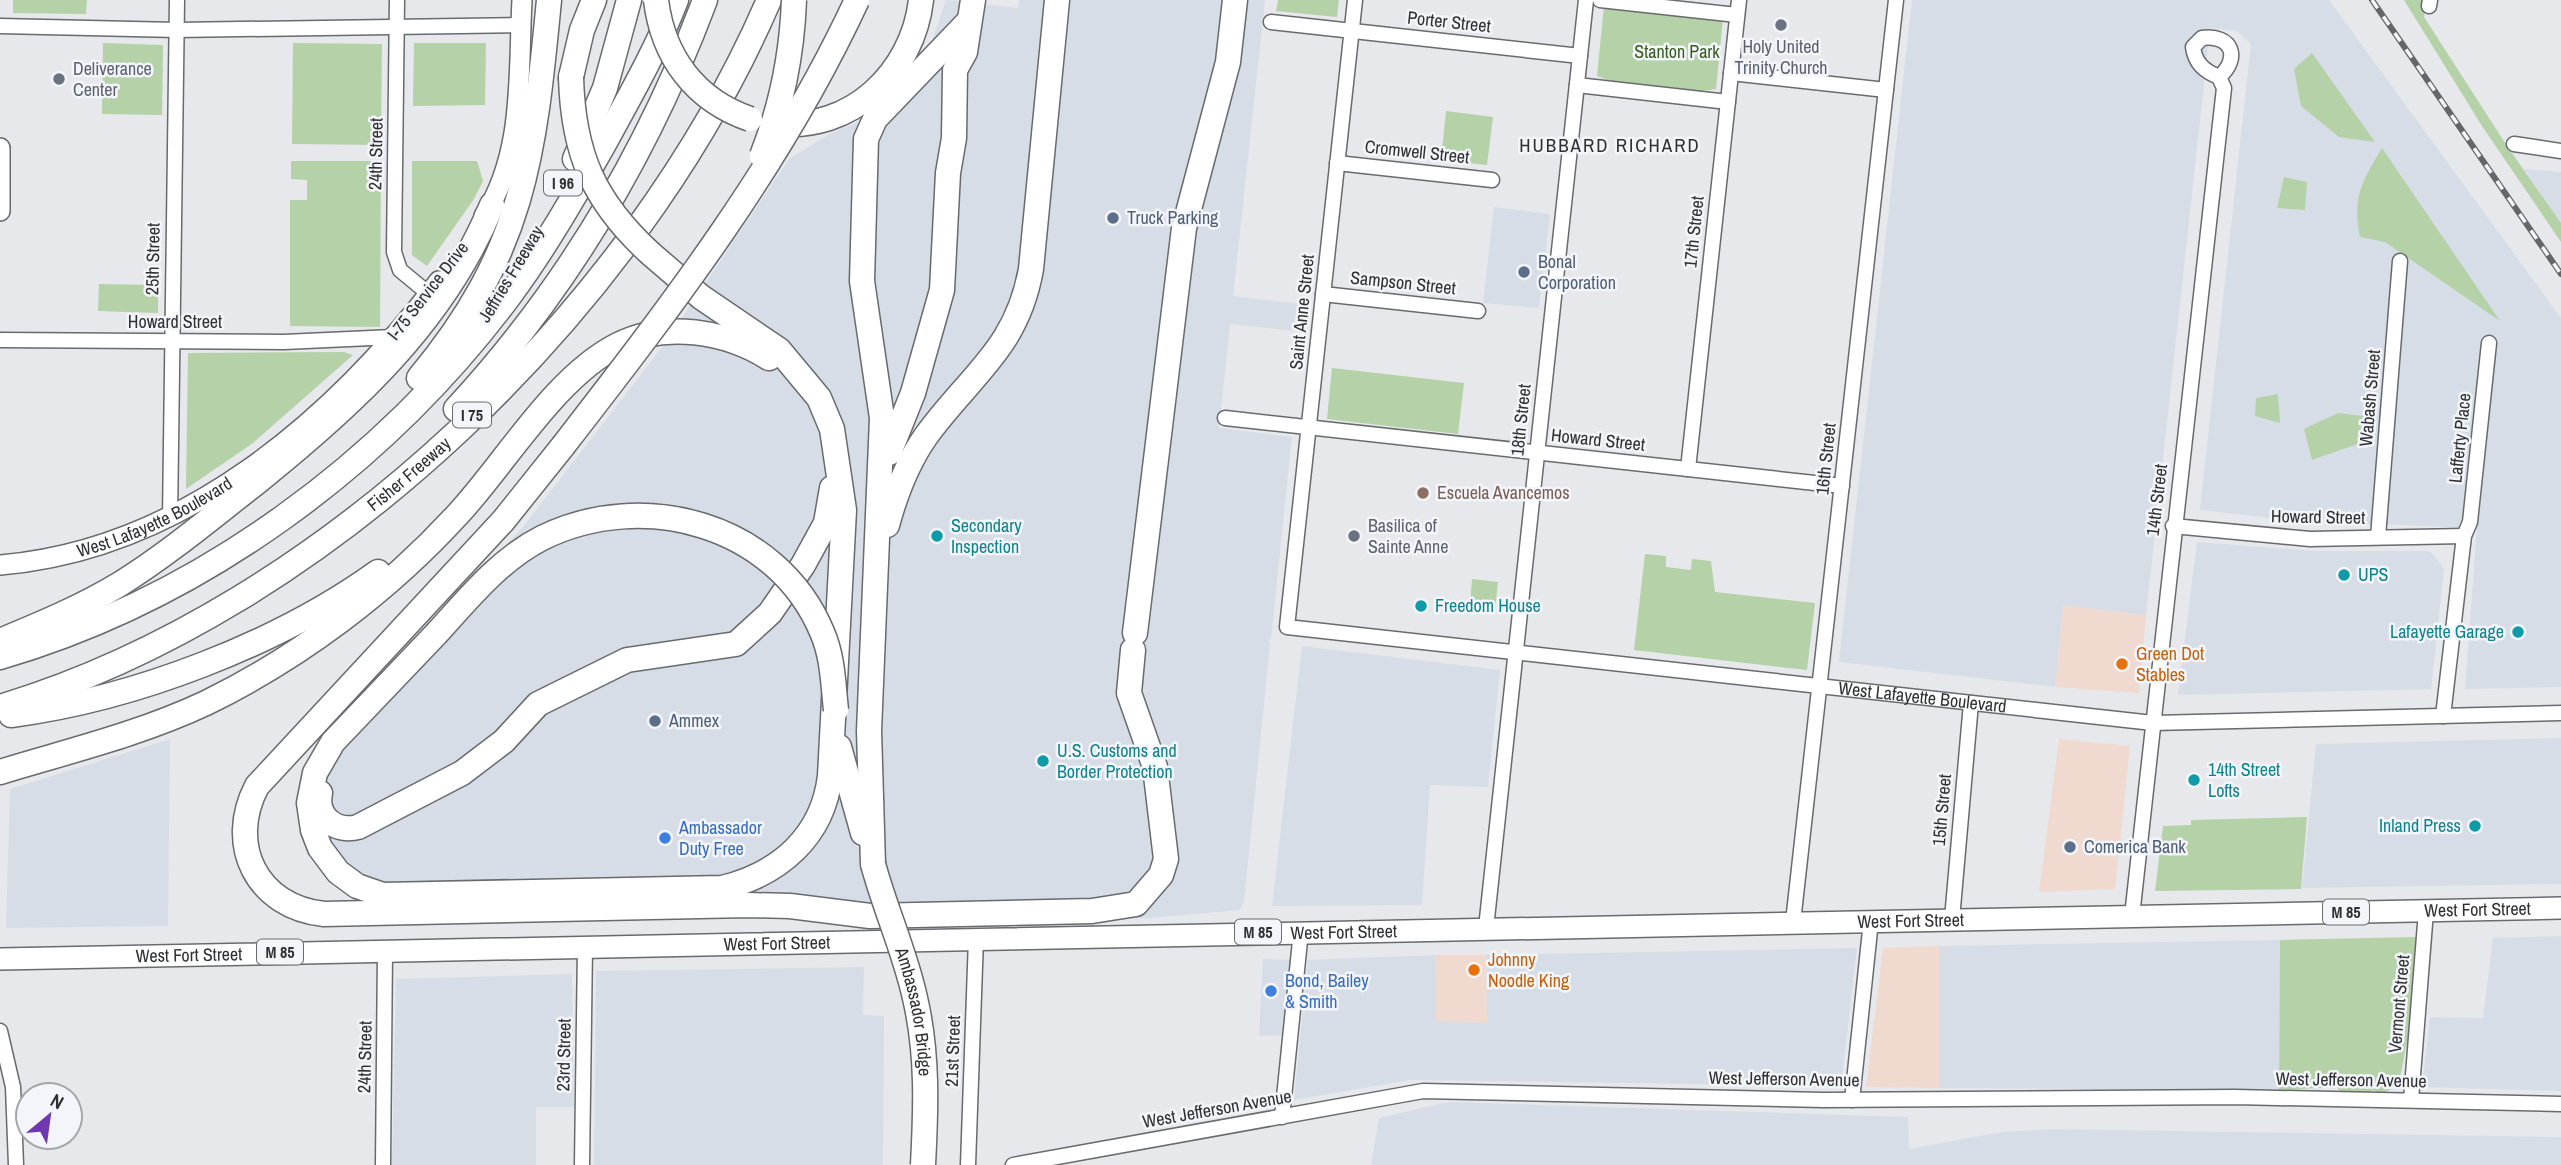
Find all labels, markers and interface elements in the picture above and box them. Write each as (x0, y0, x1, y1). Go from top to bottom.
street label: Porter Street (1406, 5, 1492, 38)
marker: Holy United Trinity Church (1773, 17, 1789, 33)
place label: Holy United Trinity Church (1735, 34, 1827, 80)
park label: Stanton Park (1634, 39, 1720, 64)
place label: Deliverance Center (73, 56, 152, 102)
marker: Deliverance Center (51, 71, 67, 87)
street label: 24th Street (362, 118, 389, 190)
district label: HUBBARD RICHARD (1519, 132, 1701, 158)
street label: Cromwell Street (1364, 134, 1471, 169)
road number: I 96 (544, 170, 582, 196)
street label: 17th Street (1677, 195, 1710, 269)
place label: Truck Parking (1127, 205, 1219, 230)
marker: Truck Parking (1105, 210, 1121, 226)
street label: Jeffries Freeway (472, 220, 550, 327)
street label: 25th Street (139, 223, 166, 295)
street label: I-75 Service Drive (381, 236, 474, 345)
place label: Bonal Corporation (1538, 249, 1616, 295)
street label: Saint Anne Street (1283, 253, 1320, 371)
marker: Bonal Corporation (1516, 264, 1532, 280)
street label: Sampson Street (1349, 265, 1457, 300)
street label: Howard Street (128, 309, 222, 334)
street label: Wabash Street (2353, 349, 2386, 447)
street label: 18th Street (1504, 383, 1537, 457)
street label: Lafferty Place (2442, 392, 2477, 484)
road number: I 75 (453, 402, 491, 428)
street label: Howard Street (1550, 422, 1646, 457)
street label: 16th Street (1809, 422, 1842, 496)
street label: Fisher Freeway (362, 431, 456, 517)
street label: 14th Street (2140, 463, 2173, 537)
street label: West Lafayette Boulevard (74, 471, 237, 563)
place label: Escuela Avancemos (1437, 480, 1570, 505)
marker: Escuela Avancemos (1415, 485, 1431, 501)
street label: Howard Street (2271, 503, 2365, 530)
place label: Secondary Inspection (951, 513, 1022, 559)
place label: Basilica of Sainte Anne (1368, 513, 1448, 559)
marker: Secondary Inspection (929, 528, 945, 544)
marker: Basilica of Sainte Anne (1346, 528, 1362, 544)
place label: UPS (2358, 562, 2389, 587)
marker: UPS (2336, 567, 2352, 583)
place label: Freedom House (1435, 593, 1541, 618)
marker: Freedom House (1413, 598, 1429, 614)
place label: Lafayette Garage (2390, 619, 2504, 644)
marker: Lafayette Garage (2510, 624, 2526, 640)
place label: Green Dot Stables (2136, 641, 2204, 687)
marker: Green Dot Stables (2114, 656, 2130, 672)
street label: West Lafayette Boulevard (1837, 675, 2008, 719)
place label: Ammex (668, 708, 720, 733)
marker: Ammex (647, 713, 663, 729)
place label: U.S. Customs and Border Protection (1057, 738, 1177, 784)
marker: U.S. Customs and Border Protection (1035, 753, 1051, 769)
place label: 14th Street Lofts (2208, 757, 2280, 803)
marker: 14th Street Lofts (2186, 772, 2202, 788)
street label: 15th Street (1926, 773, 1957, 847)
place label: Inland Press (2379, 813, 2461, 838)
place label: Ambassador Duty Free (678, 815, 762, 861)
marker: Inland Press (2467, 818, 2483, 834)
marker: Ambassador Duty Free (657, 830, 673, 846)
place label: Comerica Bank (2084, 834, 2186, 859)
marker: Comerica Bank (2062, 839, 2078, 855)
street label: West Fort Street (2424, 896, 2531, 923)
road number: M 85 (2323, 900, 2369, 924)
street label: West Fort Street (1857, 907, 1964, 934)
street label: West Fort Street (1290, 918, 1397, 945)
road number: M 85 (1235, 920, 1281, 944)
street label: West Fort Street (723, 929, 830, 957)
road number: M 85 (257, 940, 303, 964)
street label: West Fort Street (135, 941, 243, 968)
street label: Ambassador Bridge (889, 943, 938, 1077)
place label: Johnny Noodle King (1488, 947, 1570, 993)
street label: Vermont Street (2382, 954, 2415, 1054)
marker: Johnny Noodle King (1466, 962, 1482, 978)
place label: Bond, Bailey & Smith (1285, 968, 1369, 1014)
marker: Bond, Bailey & Smith (1263, 983, 1279, 999)
street label: 21st Street (939, 1015, 966, 1087)
street label: 23rd Street (550, 1018, 577, 1092)
street label: 24th Street (351, 1021, 378, 1093)
street label: West Jefferson Avenue (1708, 1065, 1860, 1092)
street label: West Jefferson Avenue (2275, 1066, 2427, 1093)
north arrow (14, 1081, 84, 1151)
street label: West Jefferson Avenue (1140, 1083, 1293, 1134)
text: N (46, 1087, 68, 1115)

